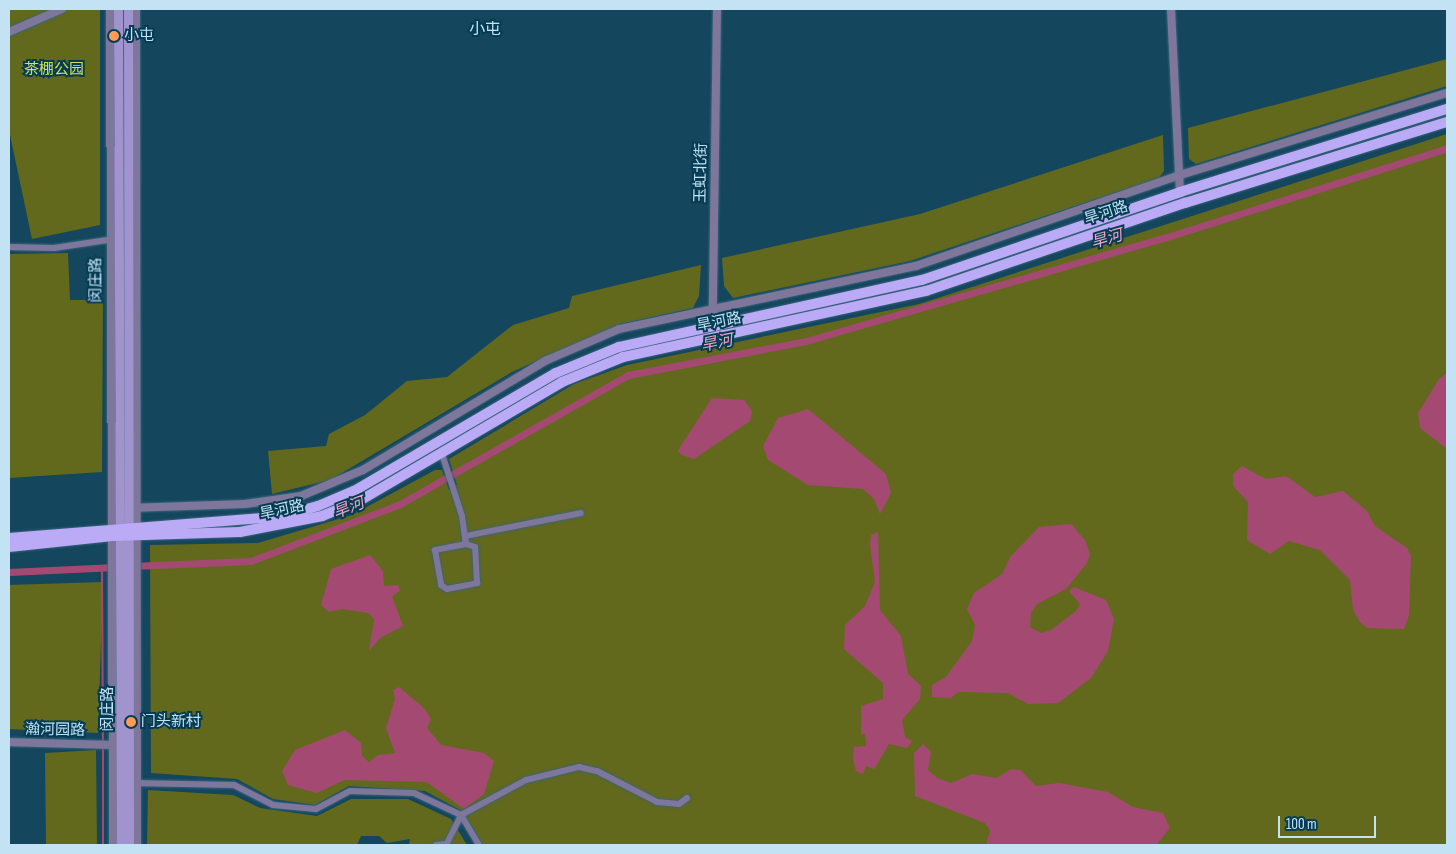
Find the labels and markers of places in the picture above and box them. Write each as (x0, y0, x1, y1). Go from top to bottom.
place label: 小屯 (124, 27, 154, 45)
marker: 小屯 (108, 30, 120, 42)
place label: 门头新村 (141, 713, 201, 731)
marker: 门头新村 (125, 716, 137, 728)

